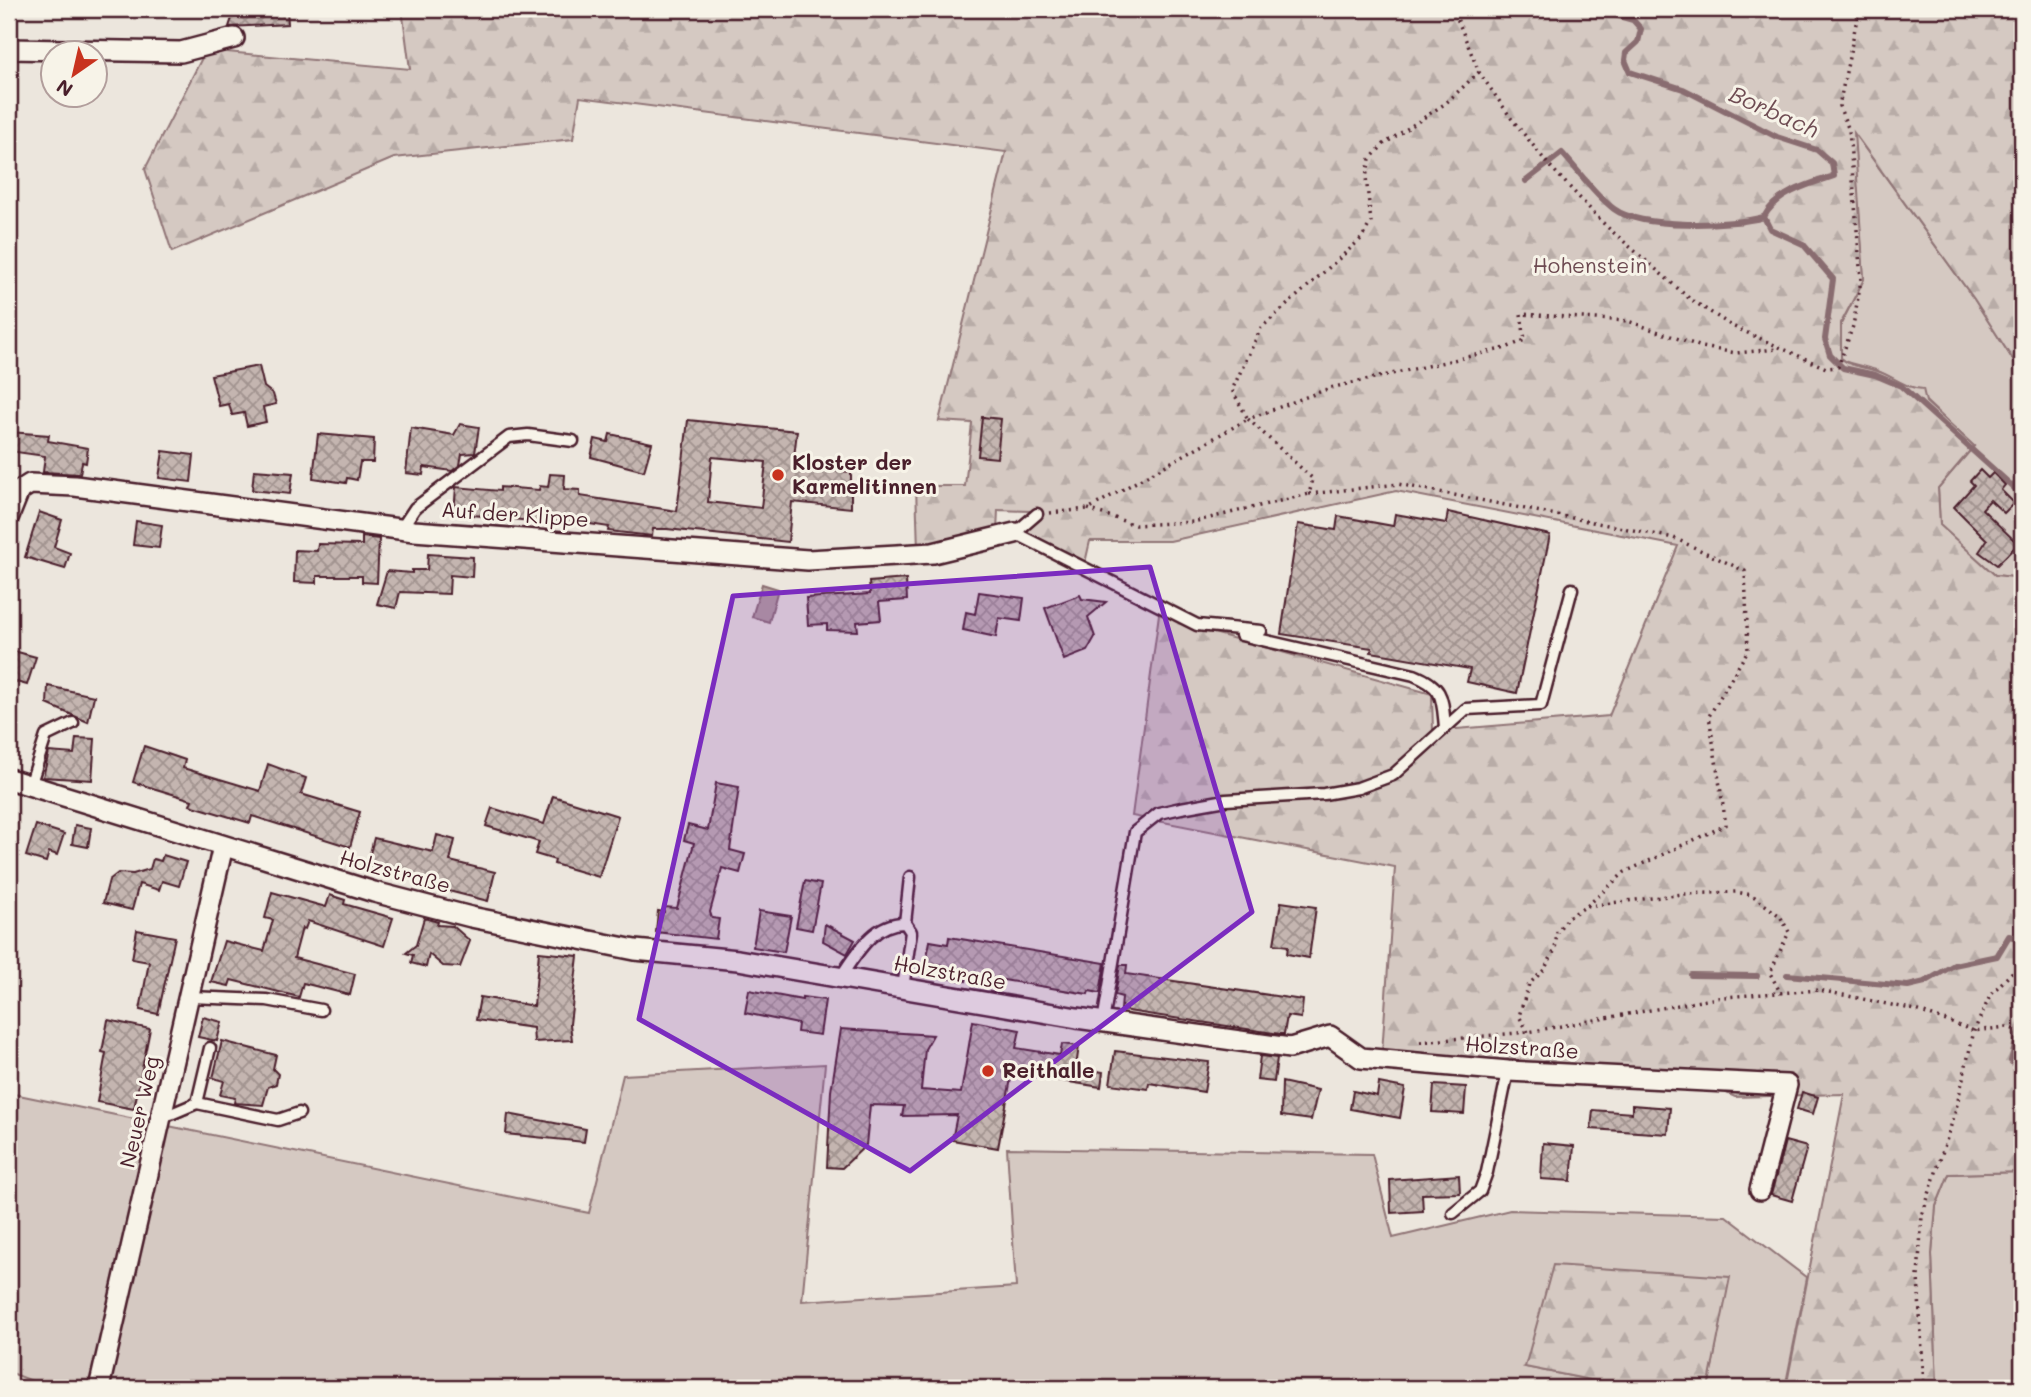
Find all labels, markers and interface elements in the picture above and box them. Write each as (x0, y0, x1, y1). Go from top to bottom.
north arrow (38, 38, 108, 108)
text: N (51, 74, 77, 103)
water label: Borbach (1725, 78, 1824, 144)
park label: Hohenstein (1533, 251, 1647, 278)
place label: Kloster der Karmelitinnen (792, 448, 937, 499)
marker: Kloster der Karmelitinnen (770, 467, 786, 483)
street label: Auf der Klippe (440, 495, 590, 532)
street label: Holzstraße (337, 843, 454, 898)
street label: Holzstraße (892, 948, 1009, 995)
street label: Holzstraße (1464, 1029, 1580, 1064)
street label: Neuer Weg (113, 1053, 165, 1170)
place label: Reithalle (1002, 1056, 1094, 1083)
marker: Reithalle (980, 1063, 996, 1079)

